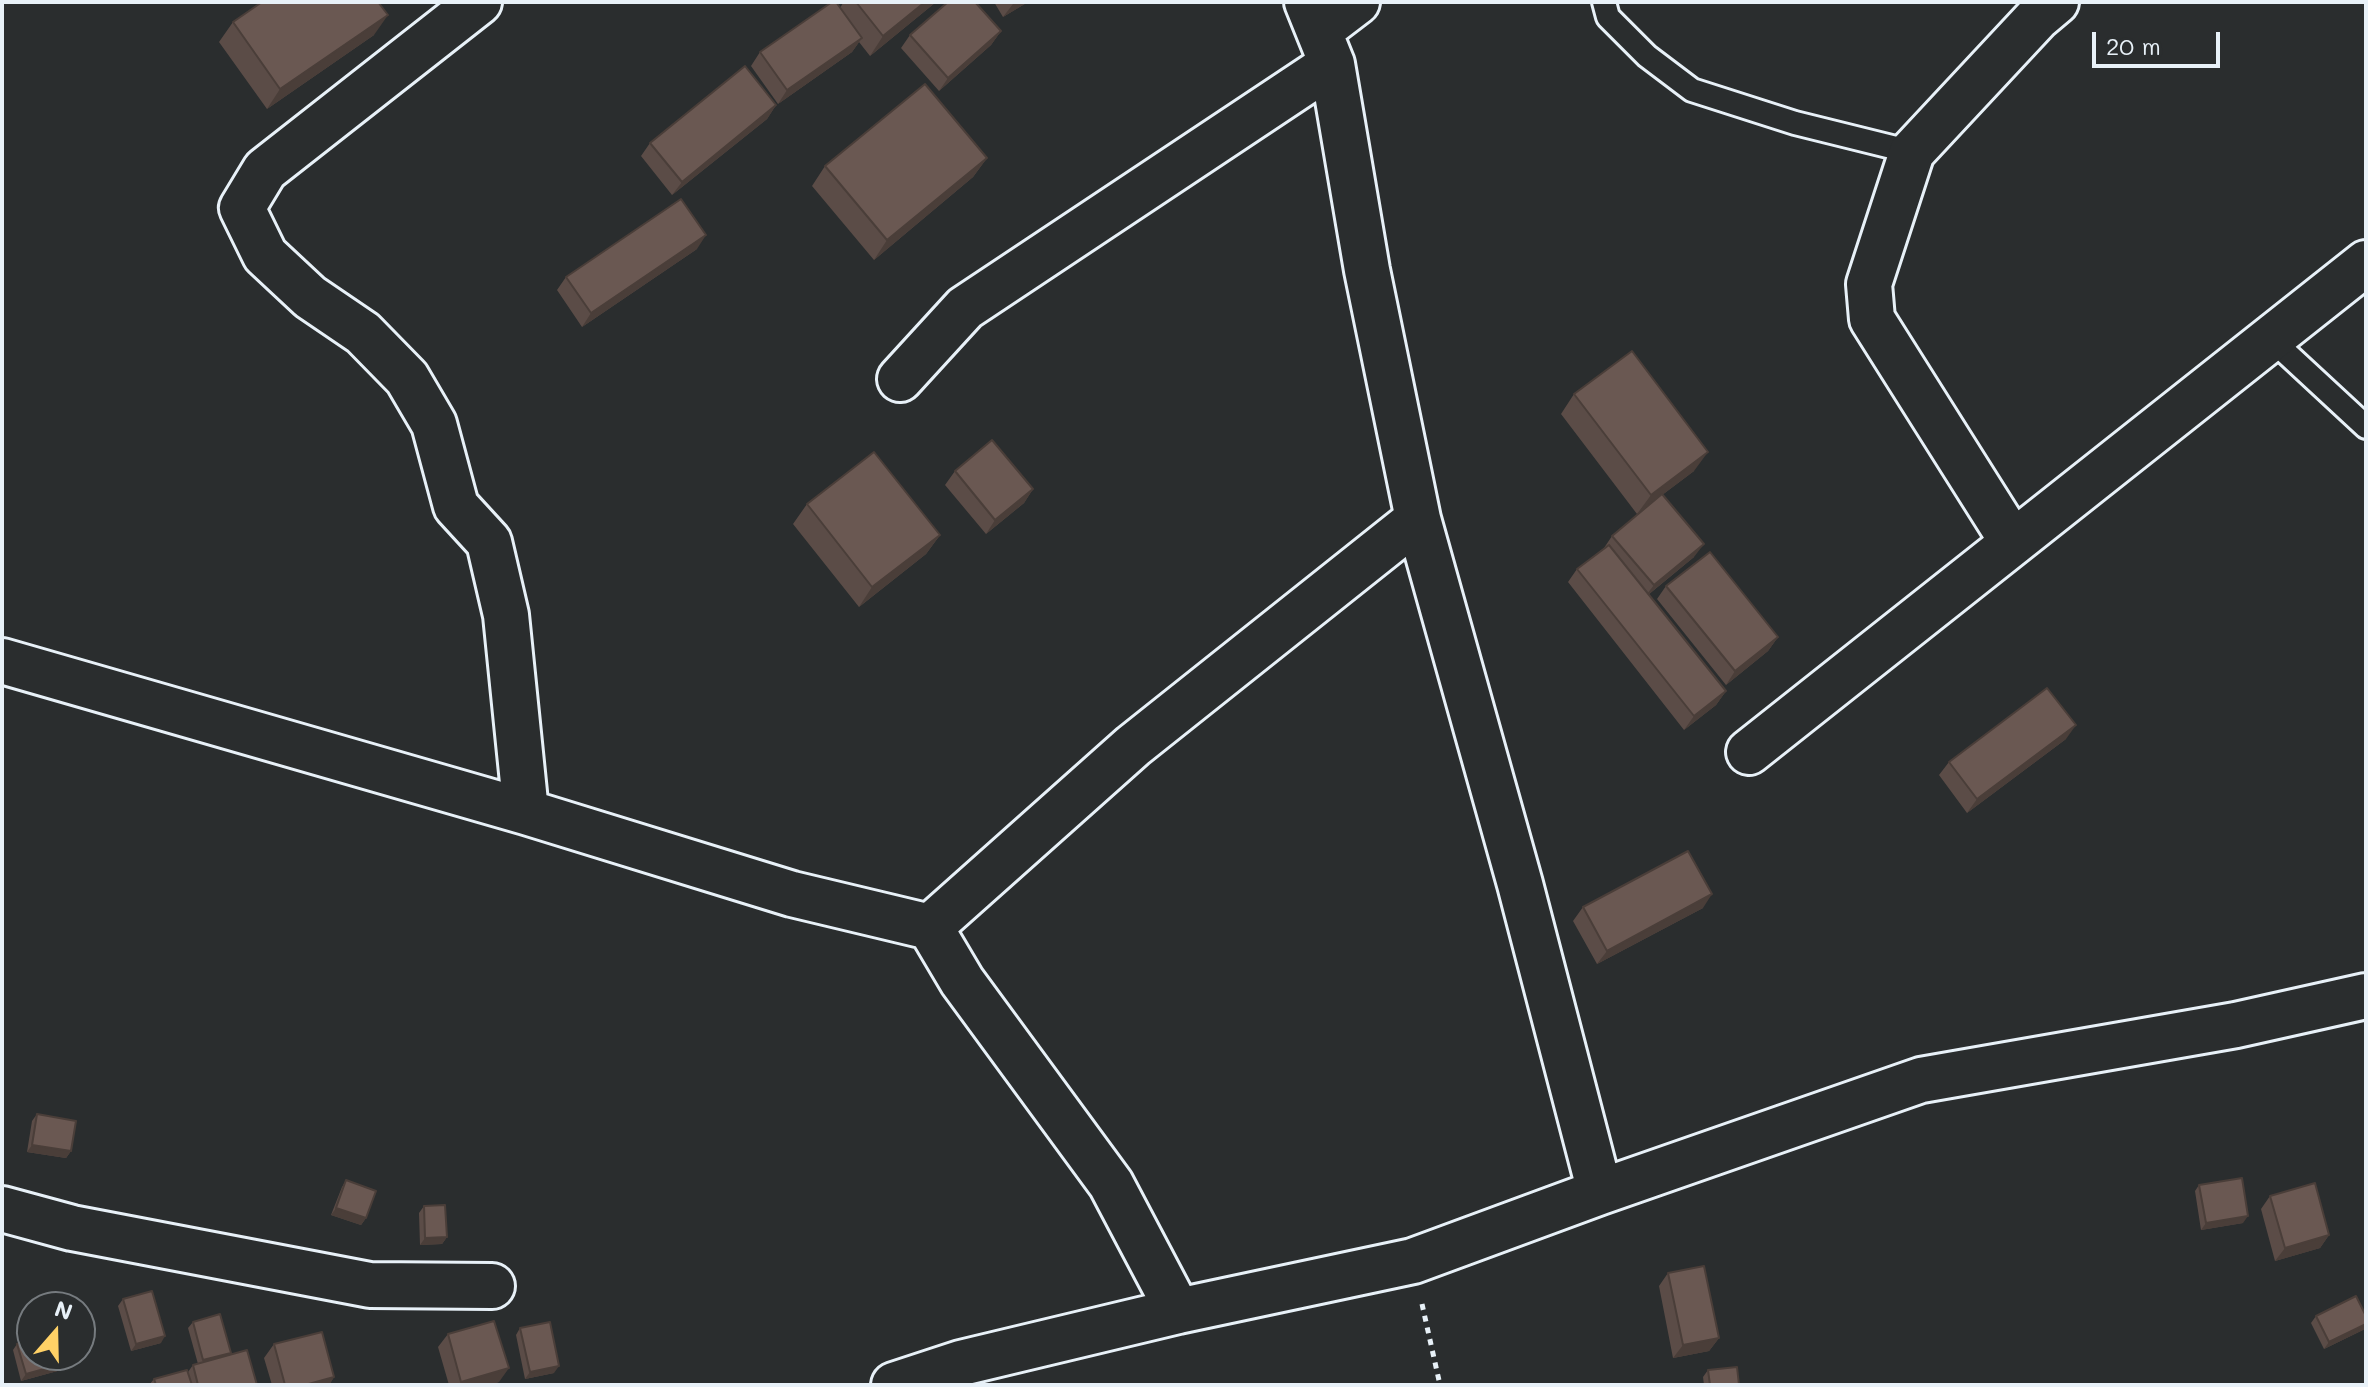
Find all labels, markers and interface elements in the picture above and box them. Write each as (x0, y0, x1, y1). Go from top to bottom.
scale bar (2096, 16, 2224, 66)
text: 20 m (2106, 30, 2161, 61)
north arrow (16, 1291, 96, 1371)
text: N (51, 1293, 76, 1326)

